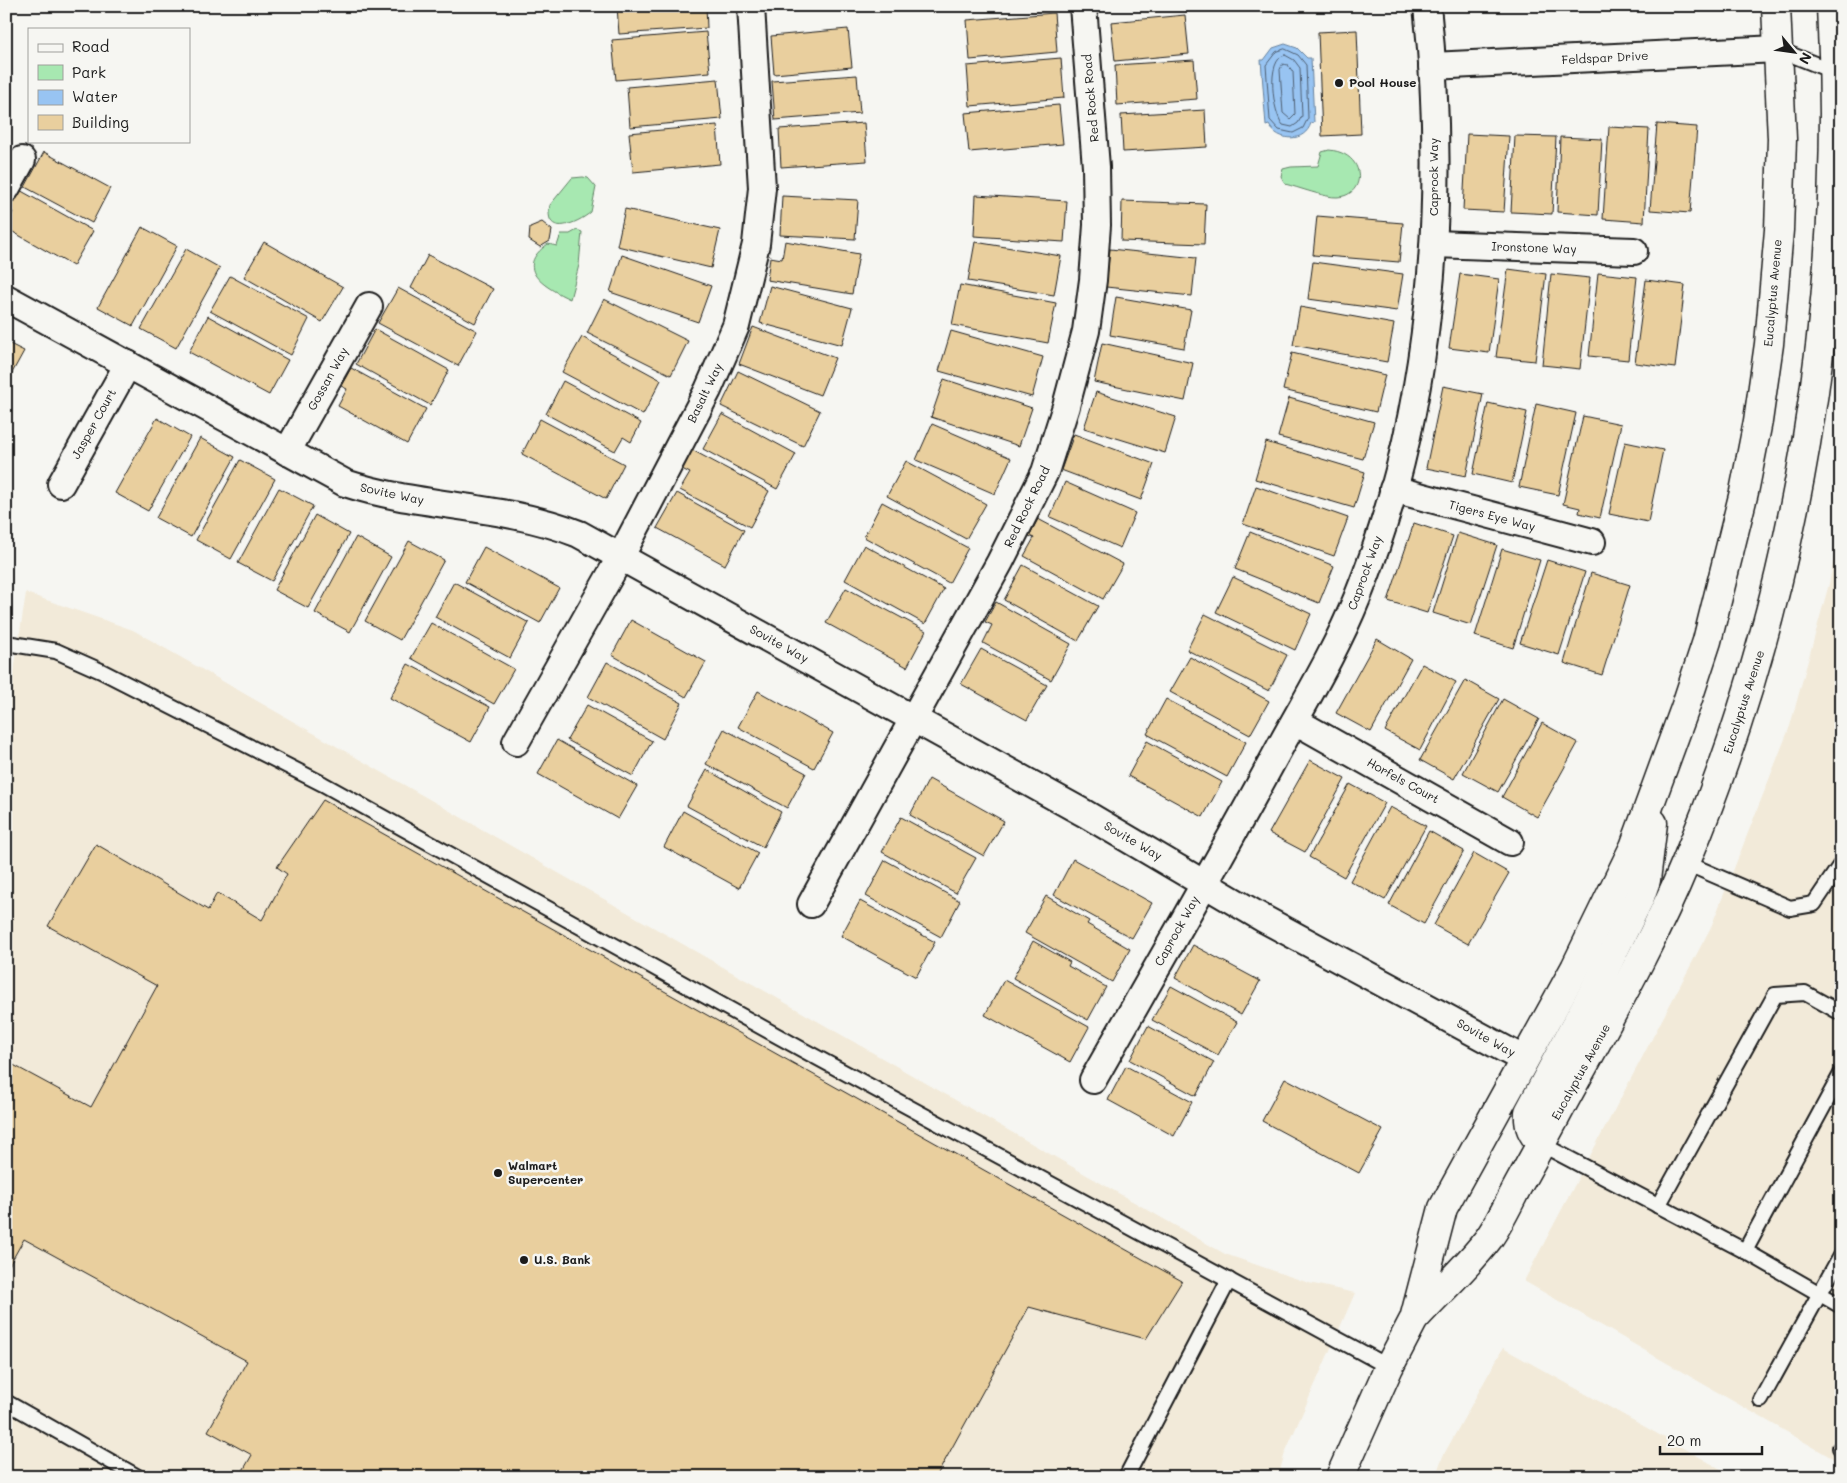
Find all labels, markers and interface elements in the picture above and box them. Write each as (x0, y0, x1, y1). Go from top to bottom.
legend (28, 28, 190, 142)
north arrow (1770, 28, 1820, 78)
text: Road (72, 36, 109, 56)
street label: Feldspar Drive (1561, 47, 1649, 67)
text: N (1795, 49, 1817, 68)
street label: Red Rock Road (1078, 53, 1102, 143)
text: Park (72, 62, 106, 82)
place label: Pool House (1349, 74, 1416, 90)
marker: Pool House (1333, 77, 1345, 89)
text: Water (72, 86, 118, 106)
text: Building (72, 112, 129, 132)
street label: Caprock Way (1425, 138, 1441, 216)
street label: Ironstone Way (1491, 238, 1577, 256)
street label: Eucalyptus Avenue (1759, 239, 1785, 347)
street label: Gossan Way (303, 344, 351, 413)
street label: Basalt Way (683, 360, 725, 425)
street label: Jasper Court (67, 385, 119, 462)
street label: Red Rock Road (1000, 463, 1053, 550)
street label: Sovite Way (359, 478, 426, 508)
street label: Tigers Eye Way (1447, 496, 1537, 534)
street label: Caprock Way (1343, 533, 1385, 612)
street label: Sovite Way (747, 620, 812, 666)
street label: Eucalyptus Avenue (1719, 648, 1767, 755)
street label: Horfels Court (1365, 754, 1442, 807)
street label: Sovite Way (1101, 817, 1166, 863)
street label: Caprock Way (1150, 892, 1202, 969)
street label: Sovite Way (1454, 1014, 1519, 1060)
street label: Eucalyptus Avenue (1547, 1021, 1613, 1122)
place label: Walmart Supercenter (508, 1157, 583, 1187)
marker: Walmart Supercenter (492, 1167, 504, 1179)
place label: U.S. Bank (534, 1251, 591, 1267)
marker: U.S. Bank (518, 1254, 530, 1266)
scale bar (1660, 1423, 1762, 1455)
text: 20 m (1667, 1430, 1701, 1450)

